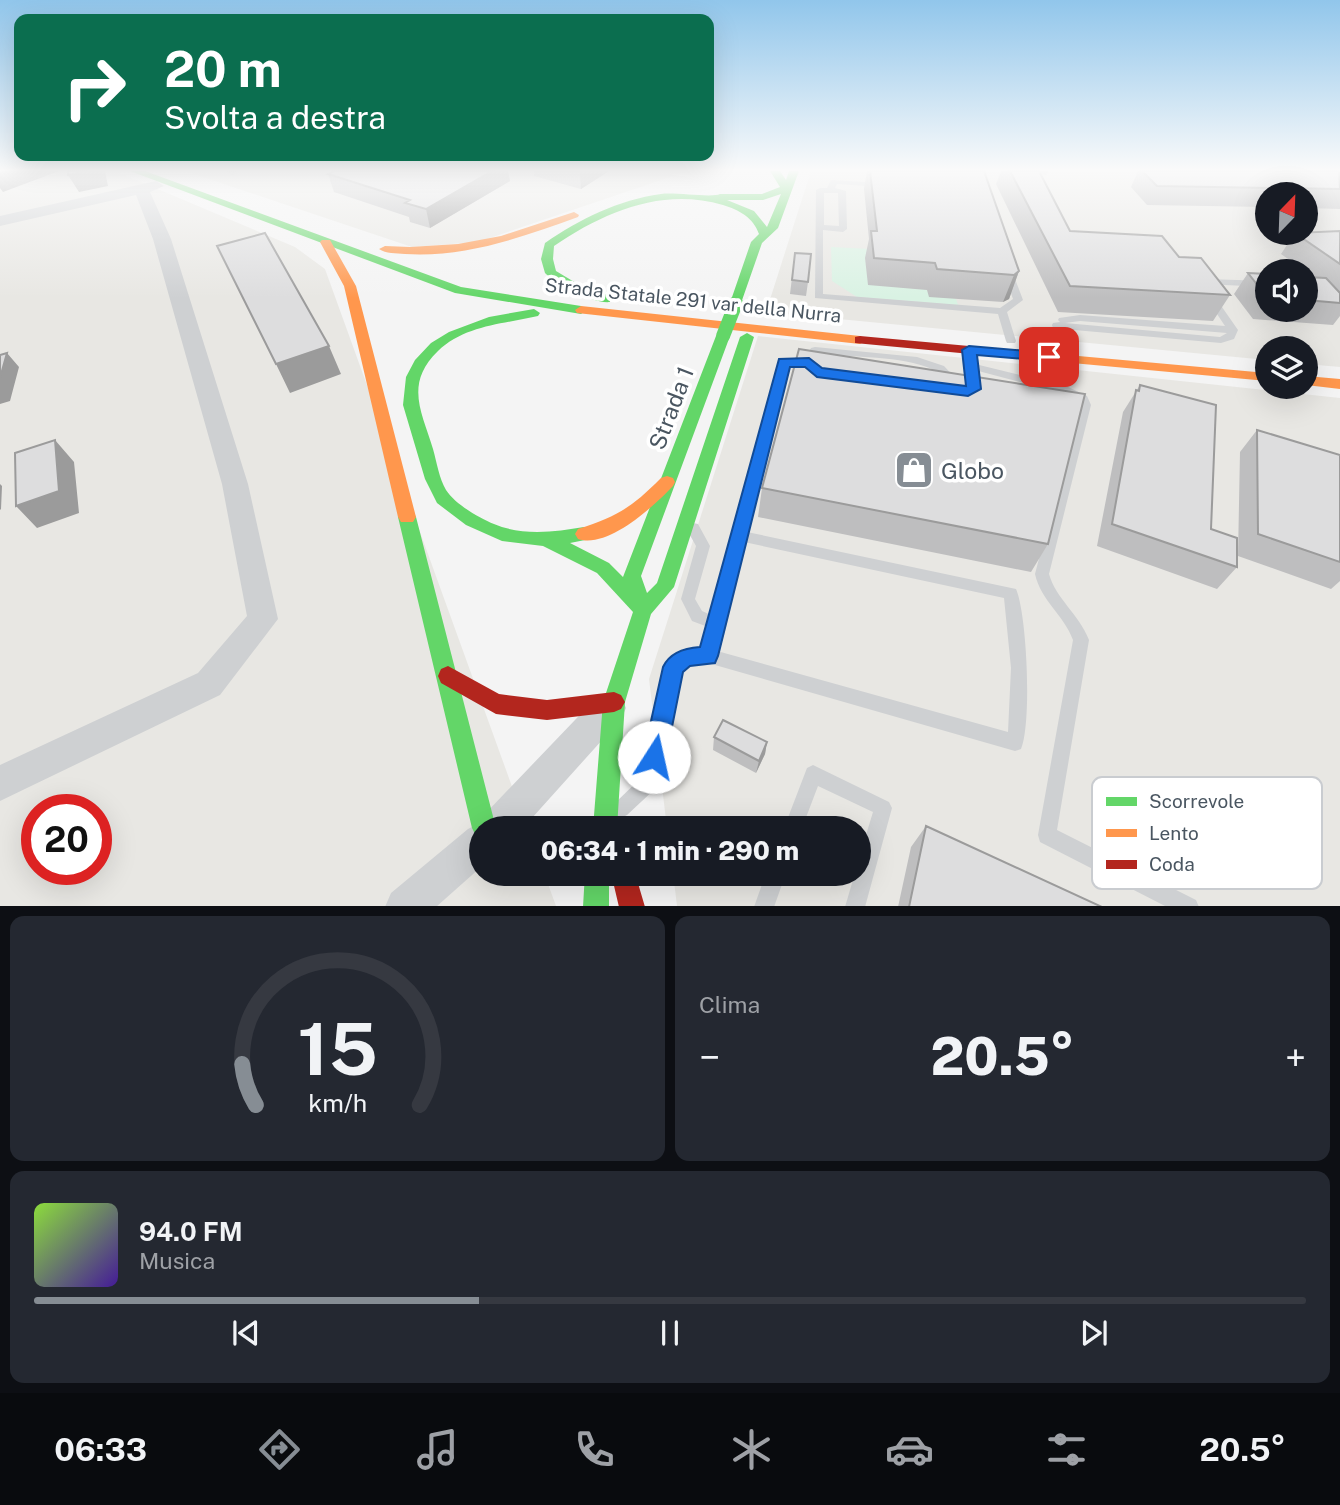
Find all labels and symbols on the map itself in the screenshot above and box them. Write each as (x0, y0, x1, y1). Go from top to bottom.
north arrow (1255, 182, 1318, 245)
street label: Strada Statale 291 var della Nurra (544, 273, 842, 327)
pin (1019, 327, 1079, 387)
street label: Strada 1 (643, 363, 699, 453)
shop icon: Globo (893, 449, 935, 491)
place label: Globo (941, 457, 1004, 484)
position arrow (617, 720, 691, 794)
legend (1092, 777, 1322, 889)
text: Scorrevole (1149, 790, 1244, 812)
speed limit sign: 20 (21, 794, 112, 885)
text: Lento (1149, 822, 1199, 844)
text: Coda (1149, 853, 1195, 875)

